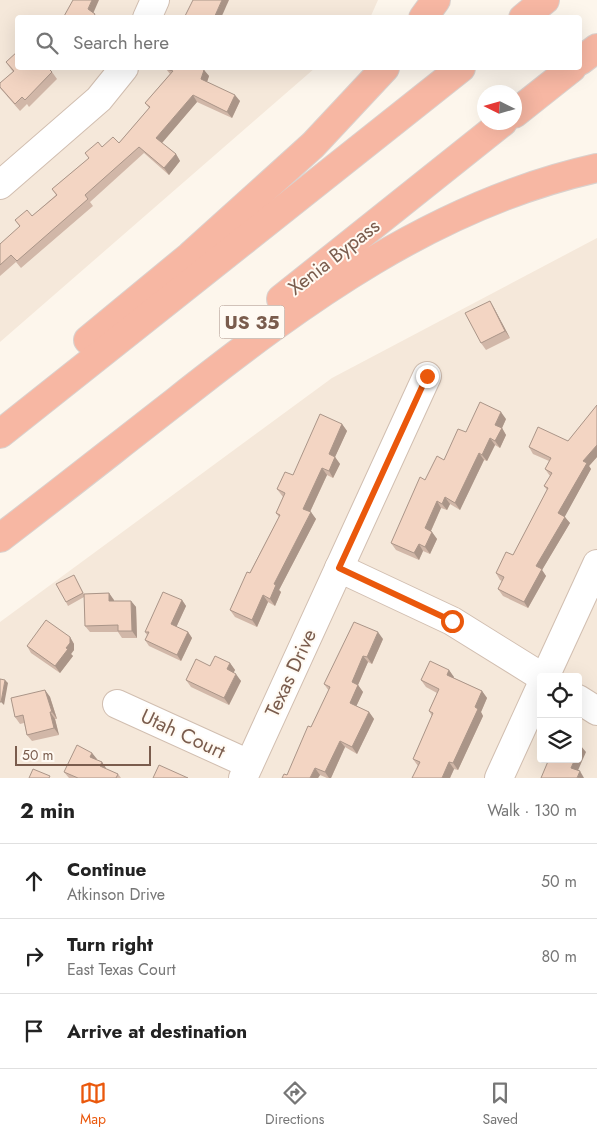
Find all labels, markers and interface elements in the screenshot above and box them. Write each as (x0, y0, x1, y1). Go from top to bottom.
search box (15, 15, 582, 70)
icon: search (33, 29, 61, 57)
text: Search here (73, 29, 169, 56)
north arrow (477, 85, 522, 130)
street label: Xenia Bypass (282, 212, 386, 302)
road number: US 35 (220, 306, 284, 338)
route end (416, 365, 439, 388)
route start (441, 610, 464, 633)
street label: Texas Drive (258, 624, 324, 722)
map controls (537, 673, 582, 763)
button: locate (537, 673, 582, 718)
street label: Utah Court (136, 702, 230, 766)
button: layers (537, 718, 582, 763)
scale bar (15, 743, 151, 766)
text: 50 m (22, 745, 53, 765)
text: 2 min (20, 796, 75, 826)
text: Walk · 130 m (487, 799, 577, 822)
text: Continue (67, 856, 146, 883)
icon: ahead (20, 867, 48, 895)
text: 50 m (541, 870, 577, 893)
text: Atkinson Drive (67, 883, 165, 906)
text: Turn right (67, 931, 153, 958)
icon: right (20, 942, 48, 970)
text: 80 m (541, 945, 577, 968)
text: East Texas Court (67, 958, 176, 981)
icon: arrive (20, 1017, 48, 1045)
text: Arrive at destination (67, 1018, 247, 1045)
tab: Map (79, 1079, 107, 1129)
tab: Directions (265, 1079, 324, 1129)
tab: Saved (482, 1079, 518, 1129)

